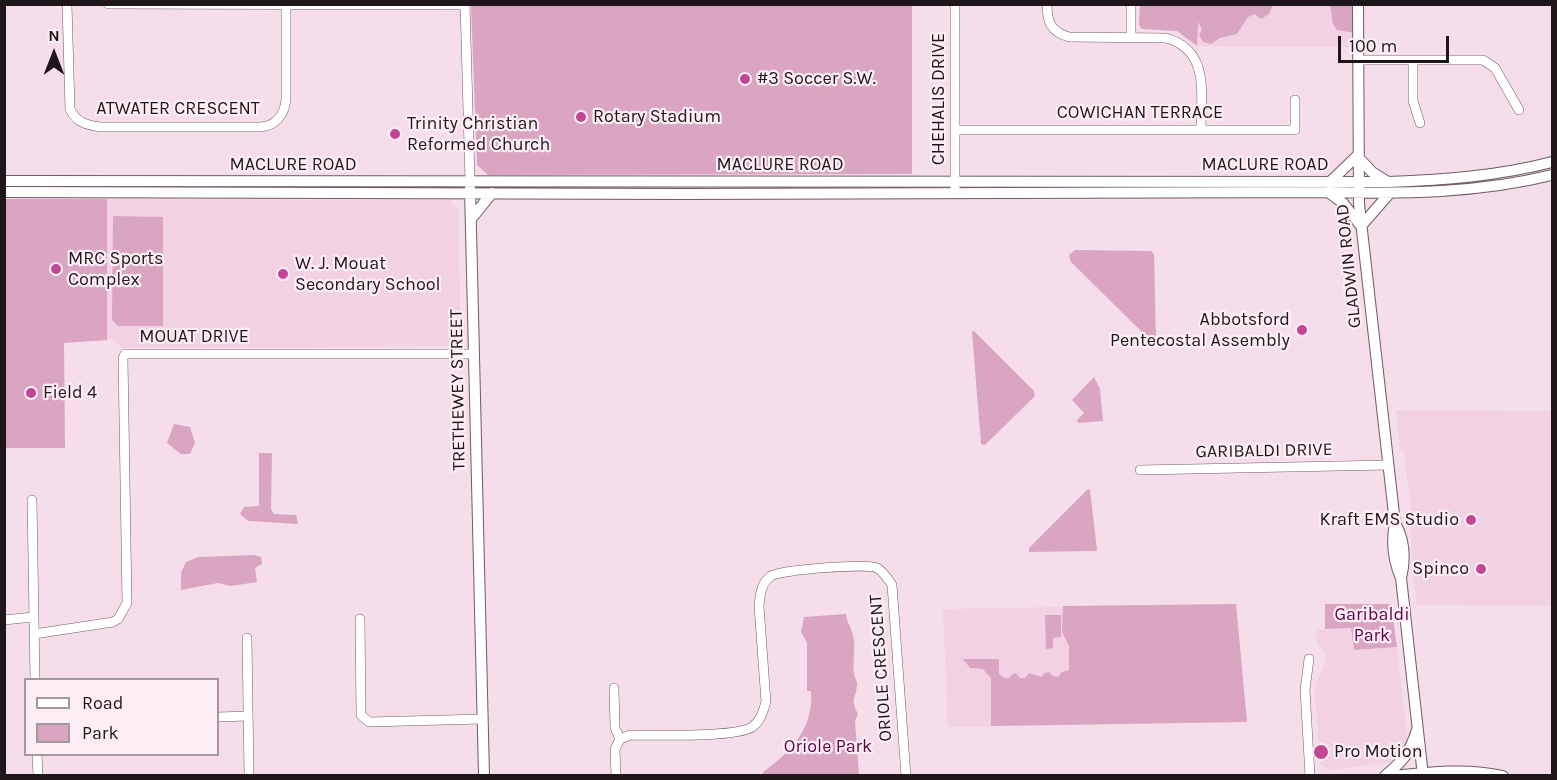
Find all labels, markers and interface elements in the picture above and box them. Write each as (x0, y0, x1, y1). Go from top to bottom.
north arrow (24, 24, 84, 84)
scale bar (1341, 24, 1452, 62)
text: N (48, 26, 60, 45)
street label: CHEHALIS DRIVE (928, 33, 950, 165)
text: 100 m (1349, 35, 1397, 57)
place label: #3 Soccer S.W. (757, 68, 876, 90)
marker: #3 Soccer S.W. (738, 72, 752, 86)
street label: ATWATER CRESCENT (96, 98, 260, 120)
street label: COWICHAN TERRACE (1057, 102, 1223, 124)
place label: Rotary Stadium (593, 106, 721, 128)
marker: Rotary Stadium (574, 110, 588, 124)
place label: Trinity Christian Reformed Church (407, 113, 550, 156)
marker: Trinity Christian Reformed Church (388, 127, 402, 141)
street label: MACLURE ROAD (229, 154, 357, 176)
street label: MACLURE ROAD (716, 154, 844, 176)
street label: MACLURE ROAD (1201, 154, 1329, 176)
street label: GLADWIN ROAD (1332, 203, 1366, 329)
place label: MRC Sports Complex (68, 248, 164, 290)
place label: W. J. Mouat Secondary School (295, 253, 441, 296)
marker: MRC Sports Complex (49, 262, 63, 276)
marker: W. J. Mouat Secondary School (276, 267, 290, 281)
street label: TRETHEWEY STREET (446, 309, 470, 471)
place label: Abbotsford Pentecostal Assembly (1110, 309, 1290, 352)
marker: Abbotsford Pentecostal Assembly (1295, 323, 1309, 337)
street label: MOUAT DRIVE (139, 326, 249, 348)
place label: Field 4 (43, 382, 97, 404)
marker: Field 4 (24, 386, 38, 400)
street label: GARIBALDI DRIVE (1195, 439, 1333, 463)
place label: Kraft EMS Studio (1320, 509, 1459, 531)
marker: Kraft EMS Studio (1464, 513, 1478, 527)
place label: Spinco (1412, 558, 1469, 580)
marker: Spinco (1474, 562, 1488, 576)
street label: ORIOLE CRESCENT (865, 594, 897, 742)
park label: Garibaldi Park (1334, 604, 1410, 646)
legend (24, 678, 219, 756)
text: Road (82, 692, 123, 714)
text: Park (82, 722, 119, 744)
park label: Oriole Park (784, 736, 872, 758)
place label: Pro Motion (1334, 741, 1422, 763)
marker: Pro Motion (1312, 743, 1330, 761)

